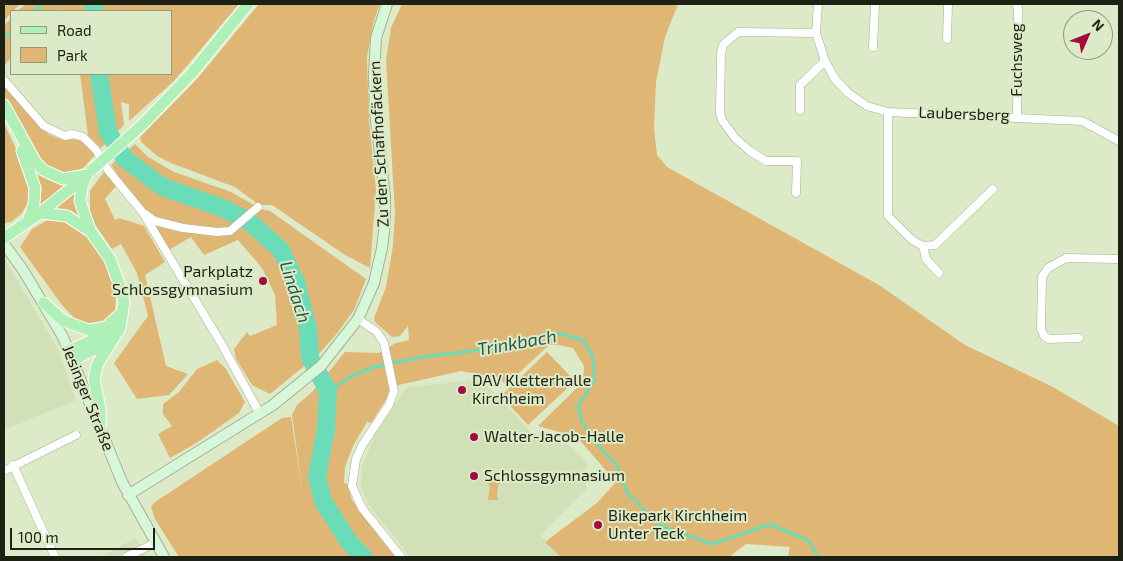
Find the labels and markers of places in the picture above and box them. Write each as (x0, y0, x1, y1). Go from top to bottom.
place label: Parkplatz Schlossgymnasium (112, 262, 253, 300)
marker: Parkplatz Schlossgymnasium (257, 275, 269, 287)
place label: DAV Kletterhalle Kirchheim (472, 371, 591, 409)
marker: DAV Kletterhalle Kirchheim (456, 384, 468, 396)
place label: Walter-Jacob-Halle (484, 427, 624, 447)
marker: Walter-Jacob-Halle (468, 431, 480, 443)
place label: Schlossgymnasium (484, 466, 625, 486)
marker: Schlossgymnasium (468, 470, 480, 482)
place label: Bikepark Kirchheim Unter Teck (608, 506, 747, 544)
marker: Bikepark Kirchheim Unter Teck (592, 519, 604, 531)

